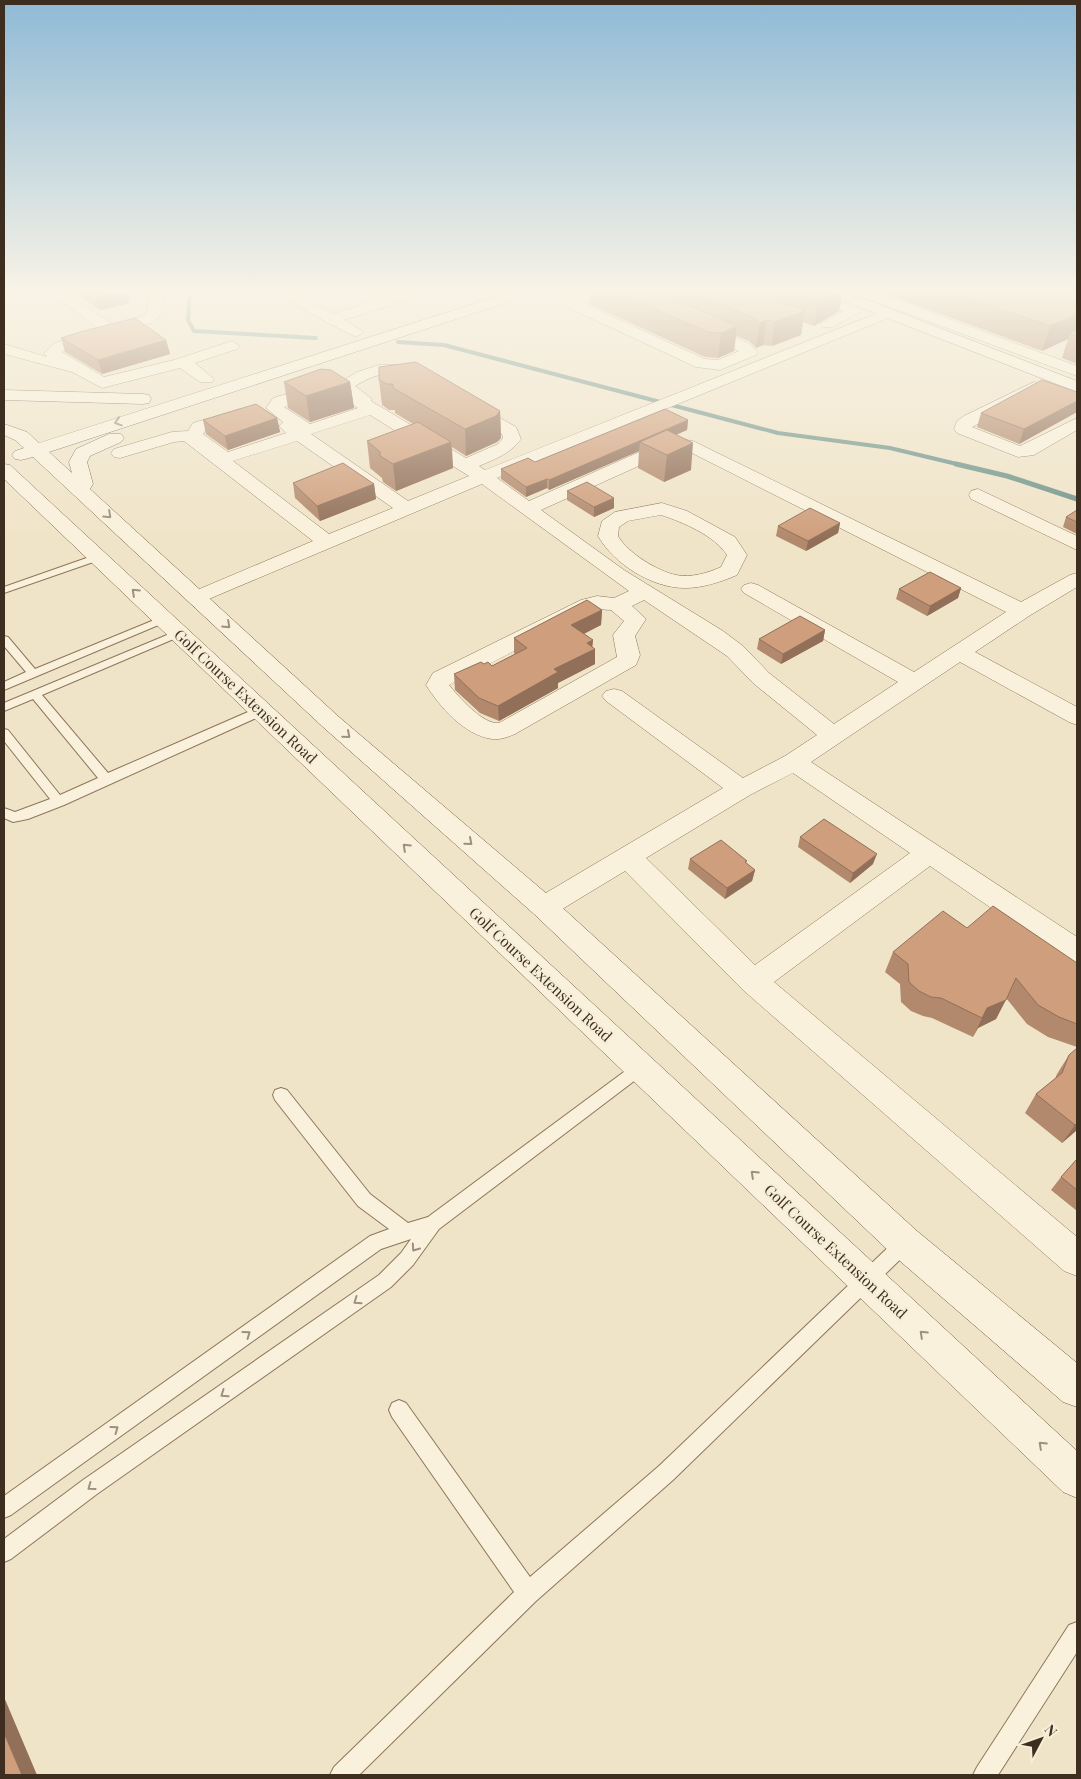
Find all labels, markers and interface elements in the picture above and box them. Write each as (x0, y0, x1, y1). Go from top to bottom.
one-way arrow (115, 417, 123, 427)
one-way arrow (102, 509, 111, 518)
one-way arrow (131, 589, 140, 598)
one-way arrow (222, 619, 231, 628)
street label: Golf Course Extension Road (170, 624, 322, 768)
one-way arrow (341, 730, 350, 739)
one-way arrow (464, 836, 473, 845)
one-way arrow (403, 844, 412, 853)
street label: Golf Course Extension Road (465, 902, 617, 1046)
one-way arrow (750, 1171, 759, 1180)
street label: Golf Course Extension Road (760, 1179, 912, 1323)
one-way arrow (412, 1242, 421, 1251)
one-way arrow (353, 1295, 363, 1304)
one-way arrow (241, 1331, 251, 1340)
one-way arrow (920, 1331, 929, 1340)
one-way arrow (220, 1388, 230, 1397)
one-way arrow (109, 1426, 118, 1435)
one-way arrow (1038, 1442, 1047, 1451)
one-way arrow (87, 1481, 97, 1490)
north arrow (1016, 1714, 1066, 1764)
text: N (1041, 1720, 1062, 1740)

